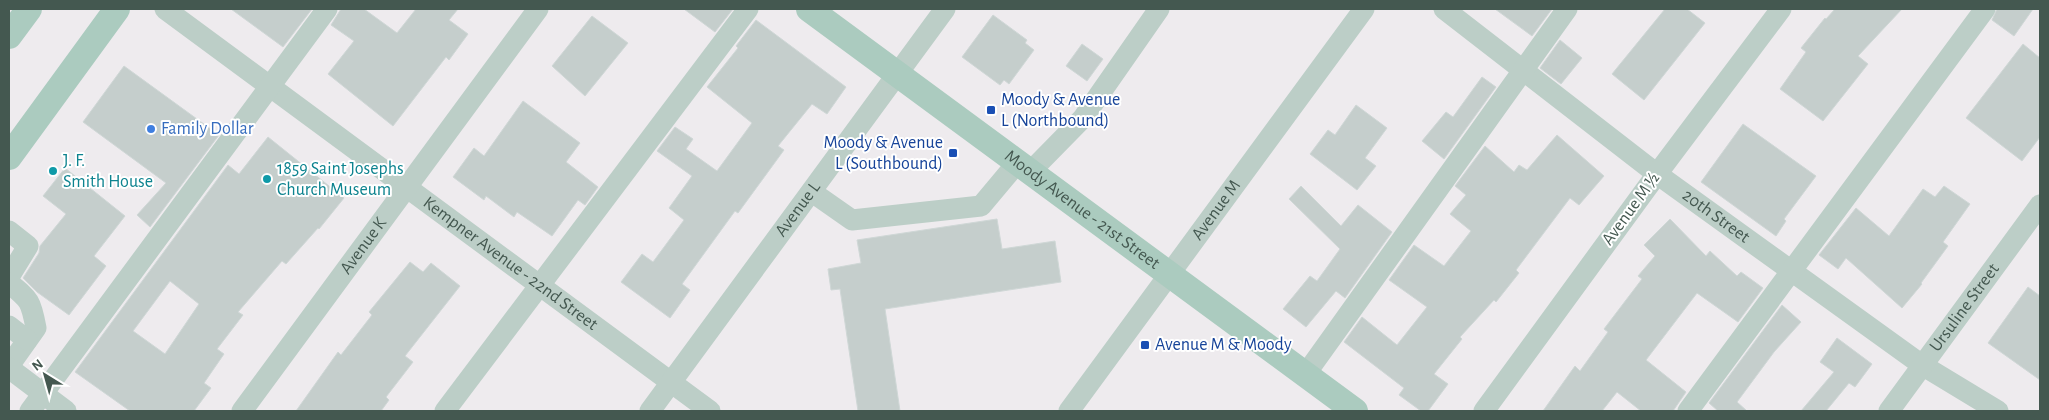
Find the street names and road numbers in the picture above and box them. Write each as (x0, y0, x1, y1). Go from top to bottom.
street label: Moody Avenue - 21st Street (1001, 147, 1163, 273)
street label: Avenue M ½ (1599, 169, 1663, 249)
street label: Avenue M (1188, 177, 1244, 244)
street label: Avenue L (772, 178, 824, 240)
street label: 20th Street (1679, 186, 1753, 247)
street label: Kempner Avenue - 22nd Street (420, 193, 601, 334)
street label: Avenue K (337, 214, 390, 278)
street label: Ursuline Street (1927, 260, 2003, 355)

